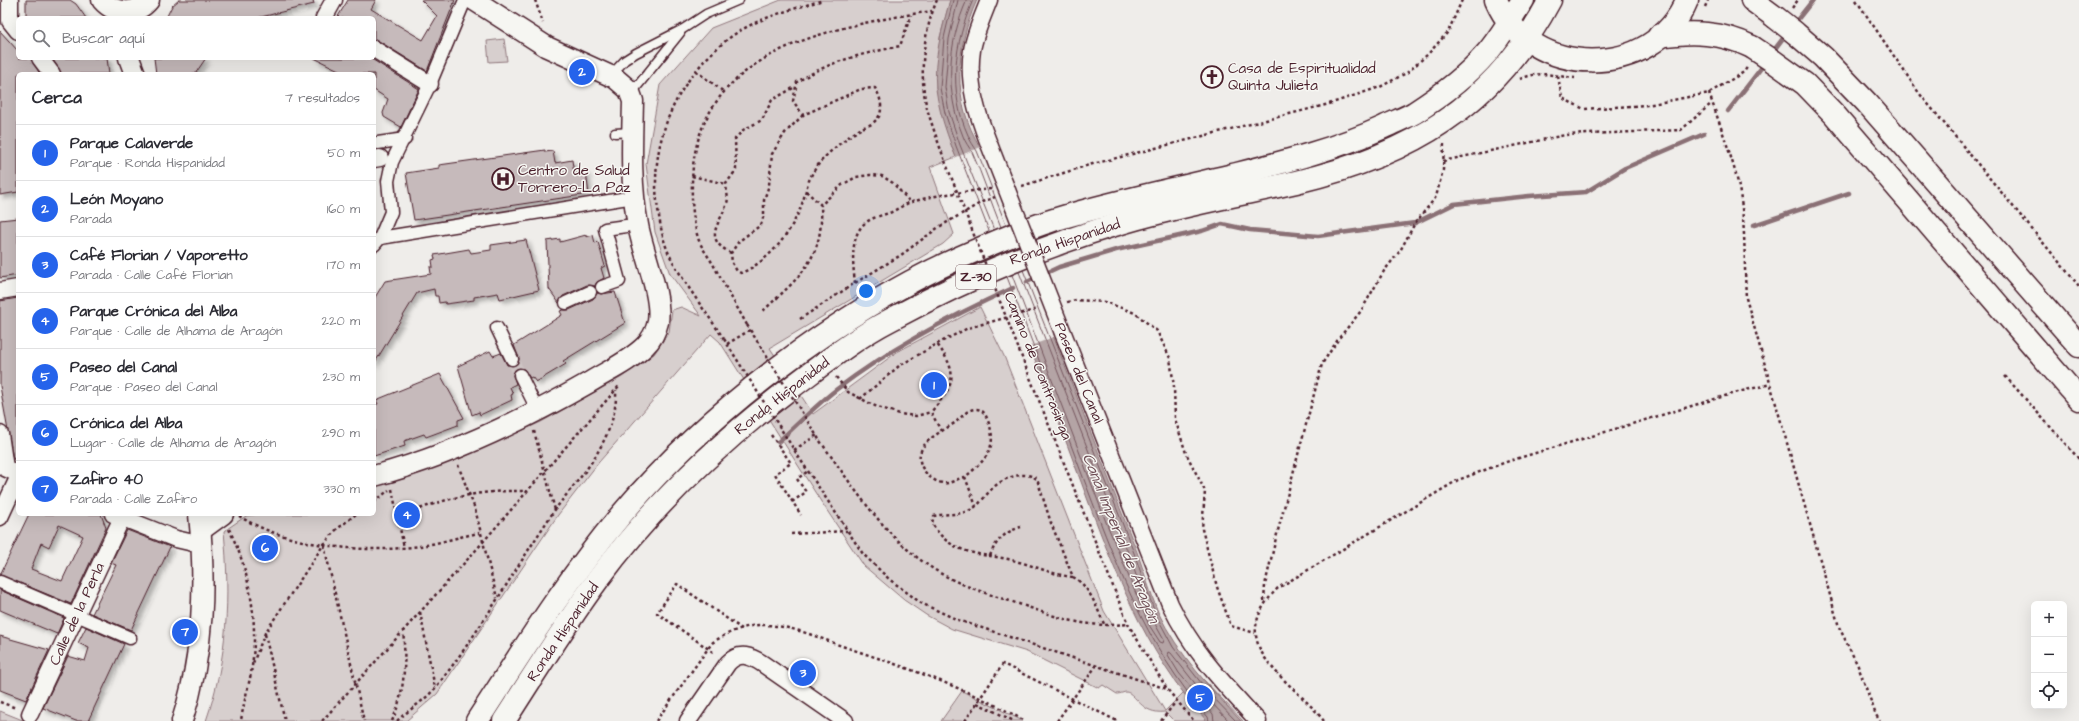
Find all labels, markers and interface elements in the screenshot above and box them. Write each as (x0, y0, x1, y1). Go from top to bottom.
search box (16, 16, 376, 60)
icon: search (30, 27, 52, 49)
text: Buscar aquí (62, 28, 144, 49)
pin: 2 (569, 57, 595, 87)
place label: Casa de Espiritualidad Quinta Julieta (1228, 58, 1376, 96)
church icon: Casa de Espiritualidad Quinta Julieta (1199, 64, 1225, 90)
text: Cerca (32, 86, 82, 110)
text: 7 resultados (285, 89, 360, 107)
text: Parque Calaverde (70, 133, 193, 154)
text: 1 (44, 144, 46, 162)
text: 50 m (327, 144, 360, 162)
text: Parque · Ronda Hispanidad (70, 154, 225, 172)
place label: Centro de Salud Torrero-La Paz (518, 160, 631, 198)
hospital icon: Centro de Salud Torrero-La Paz (490, 166, 516, 192)
text: León Moyano (70, 189, 163, 210)
text: 2 (41, 200, 49, 218)
text: 160 m (327, 200, 360, 218)
text: Parada (70, 210, 112, 228)
street label: Ronda Hispanidad (1007, 213, 1123, 271)
text: Café Florian / Vaporetto (70, 245, 248, 266)
text: 3 (42, 256, 48, 274)
text: 170 m (327, 256, 360, 274)
road number: Z-30 (956, 265, 996, 289)
text: Parada · Calle Café Florian (70, 266, 233, 284)
your location (856, 281, 876, 301)
street label: Camino de Contrasirga (998, 289, 1077, 444)
text: Parque Crónica del Alba (70, 301, 237, 322)
text: 4 (41, 312, 49, 330)
text: 220 m (322, 312, 360, 330)
street label: Paseo del Canal (1049, 319, 1109, 427)
text: Parque · Calle de Alhama de Aragón (70, 322, 283, 340)
street label: Ronda Hispanidad (730, 352, 834, 440)
text: Paseo del Canal (70, 357, 177, 378)
text: 5 (40, 368, 50, 386)
text: 230 m (322, 368, 360, 386)
pin: 1 (921, 370, 947, 400)
text: Parque · Paseo del Canal (70, 378, 218, 396)
text: Crónica del Alba (70, 413, 182, 434)
text: 6 (41, 424, 49, 442)
text: 290 m (322, 424, 360, 442)
text: Lugar · Calle de Alhama de Aragón (70, 434, 276, 452)
water label: Canal Imperial de Aragón (1076, 450, 1166, 628)
text: Zafiro 40 (70, 469, 143, 490)
text: 7 (41, 480, 49, 498)
text: 330 m (323, 480, 360, 498)
text: Parada · Calle Zafiro (70, 490, 197, 508)
pin: 4 (394, 500, 420, 530)
pin: 6 (252, 533, 278, 563)
street label: Calle de la Perla (44, 559, 110, 669)
street label: Ronda Hispanidad (522, 578, 604, 686)
map controls (2031, 601, 2067, 709)
button: + (2031, 601, 2067, 637)
pin: 7 (172, 617, 198, 647)
button: − (2031, 637, 2067, 673)
pin: 3 (790, 658, 816, 688)
button: locate (2031, 673, 2067, 709)
pin: 5 (1187, 683, 1213, 713)

